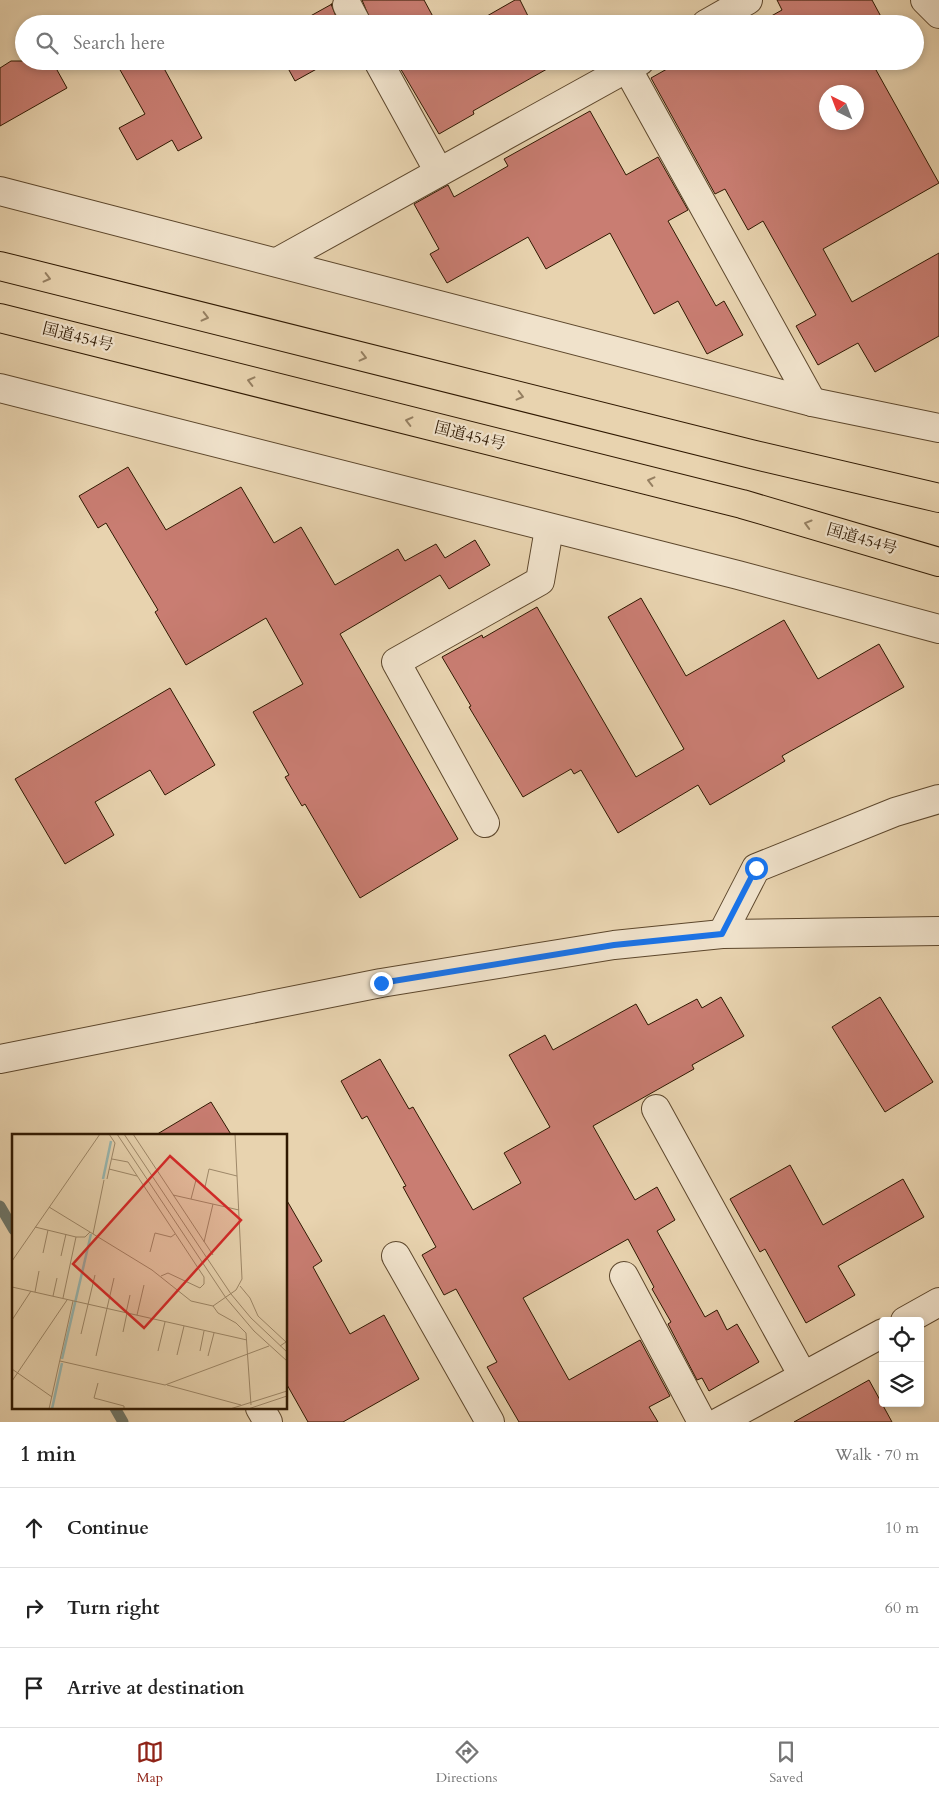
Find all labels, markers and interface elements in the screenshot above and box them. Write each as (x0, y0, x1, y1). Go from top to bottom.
search box (15, 15, 924, 70)
icon: search (33, 29, 61, 57)
text: Search here (73, 30, 165, 56)
north arrow (819, 85, 864, 130)
one-way arrow (43, 272, 51, 282)
one-way arrow (200, 311, 209, 322)
street label: 国道454号 (40, 318, 116, 356)
one-way arrow (358, 351, 367, 362)
one-way arrow (247, 376, 256, 387)
one-way arrow (516, 390, 525, 401)
one-way arrow (405, 416, 413, 426)
street label: 国道454号 (432, 417, 508, 455)
one-way arrow (648, 477, 656, 487)
street label: 国道454号 (824, 518, 900, 560)
one-way arrow (805, 519, 813, 529)
route start (745, 857, 768, 880)
route end (370, 972, 393, 995)
inset map (12, 1134, 288, 1410)
map controls (879, 1317, 924, 1407)
button: locate (879, 1317, 924, 1362)
button: layers (879, 1362, 924, 1407)
text: 1 min (20, 1440, 76, 1469)
text: Walk · 70 m (835, 1444, 919, 1466)
icon: ahead (20, 1514, 48, 1542)
text: Continue (67, 1515, 149, 1541)
text: 10 m (885, 1517, 919, 1539)
icon: right (20, 1594, 48, 1622)
text: Turn right (67, 1595, 159, 1621)
text: 60 m (885, 1597, 919, 1619)
icon: arrive (20, 1674, 48, 1702)
text: Arrive at destination (67, 1675, 244, 1701)
tab: Map (136, 1738, 164, 1787)
tab: Directions (436, 1738, 497, 1787)
tab: Saved (769, 1738, 803, 1787)

